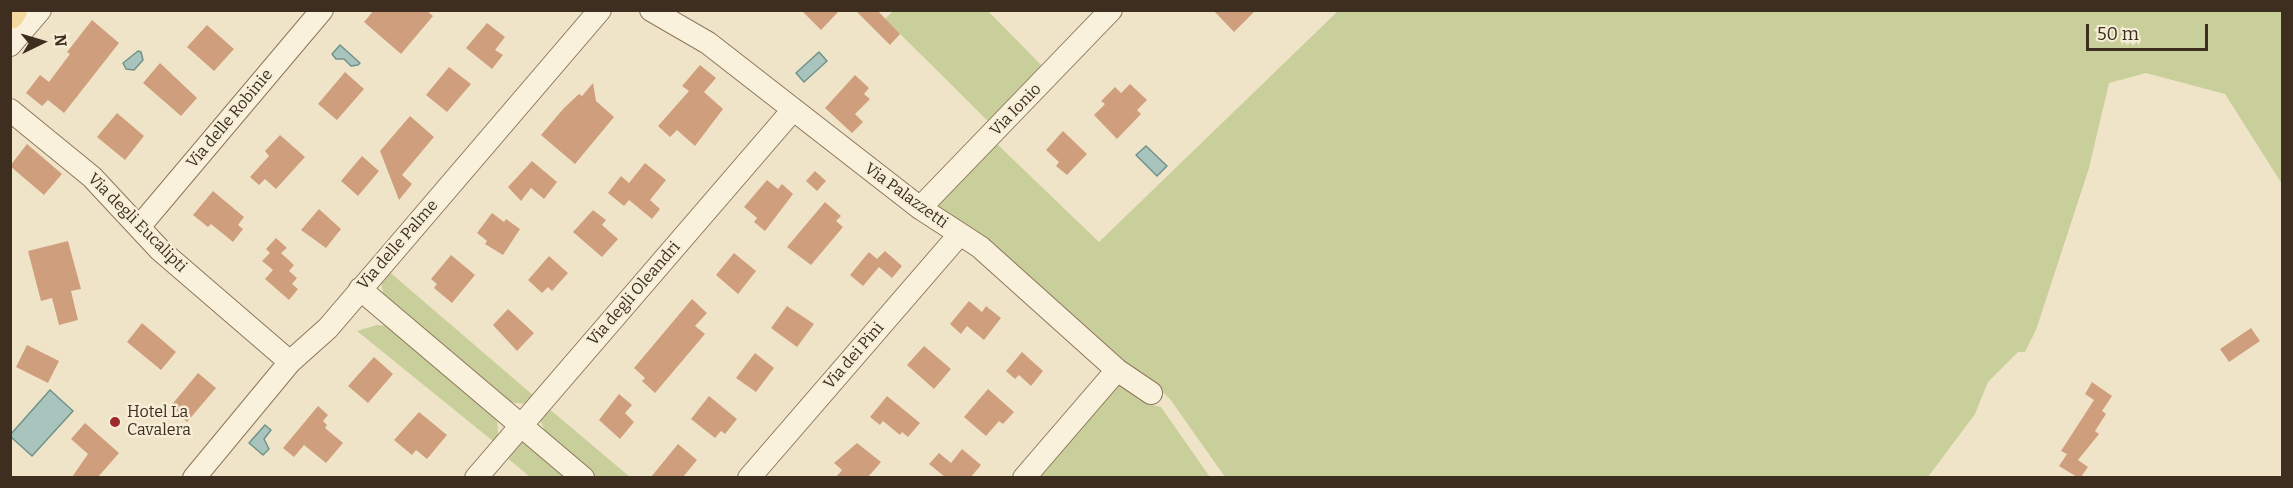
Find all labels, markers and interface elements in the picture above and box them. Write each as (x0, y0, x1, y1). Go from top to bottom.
north arrow (12, 12, 72, 72)
scale bar (2089, 12, 2210, 50)
text: 50 m (2097, 23, 2139, 45)
text: N (50, 33, 70, 47)
street label: Via delle Robinie (183, 66, 277, 172)
street label: Via Ionio (986, 80, 1046, 140)
street label: Via Palazzetti (861, 159, 951, 233)
street label: Via degli Eucalipti (83, 169, 191, 277)
street label: Via delle Palme (354, 196, 442, 294)
street label: Via degli Oleandri (584, 238, 684, 350)
street label: Via dei Pini (820, 319, 888, 393)
place label: Hotel La Cavalera (127, 403, 191, 441)
marker: Hotel La Cavalera (108, 415, 122, 429)

